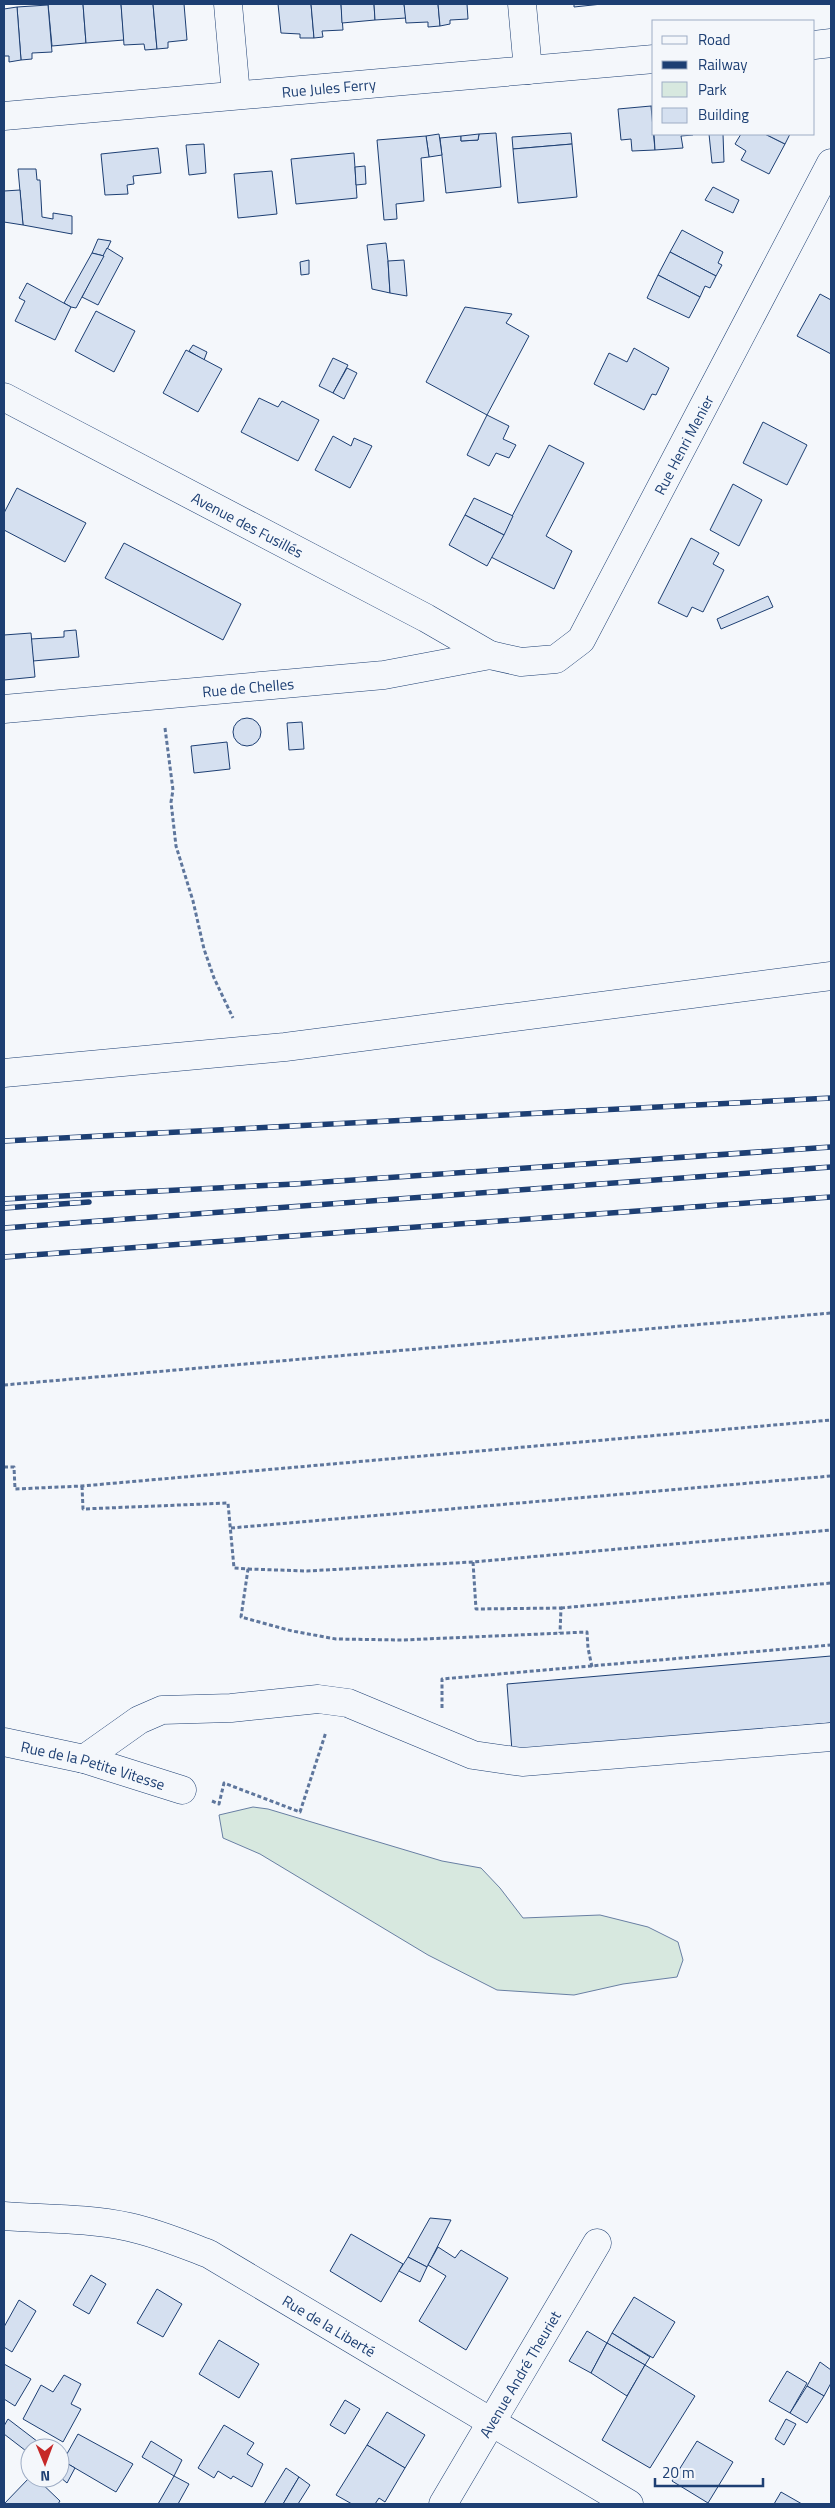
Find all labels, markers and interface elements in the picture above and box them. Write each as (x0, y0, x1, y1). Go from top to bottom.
legend (652, 20, 815, 135)
text: Road (698, 28, 730, 51)
text: Railway (698, 53, 748, 76)
street label: Rue Jules Ferry (281, 72, 377, 103)
text: Park (698, 78, 727, 101)
text: Building (698, 103, 749, 126)
street label: Rue Henri Menier (648, 391, 719, 499)
street label: Avenue des Fusillés (188, 486, 308, 563)
street label: Rue de Chelles (201, 672, 295, 703)
street label: Rue de la Petite Vitesse (19, 1734, 168, 1795)
street label: Rue de la Liberté (278, 2289, 380, 2362)
street label: Avenue André Theuriet (473, 2305, 567, 2442)
north arrow (20, 2438, 70, 2488)
scale bar (655, 2456, 762, 2488)
text: 20 m (662, 2461, 695, 2484)
text: N (40, 2466, 50, 2487)

